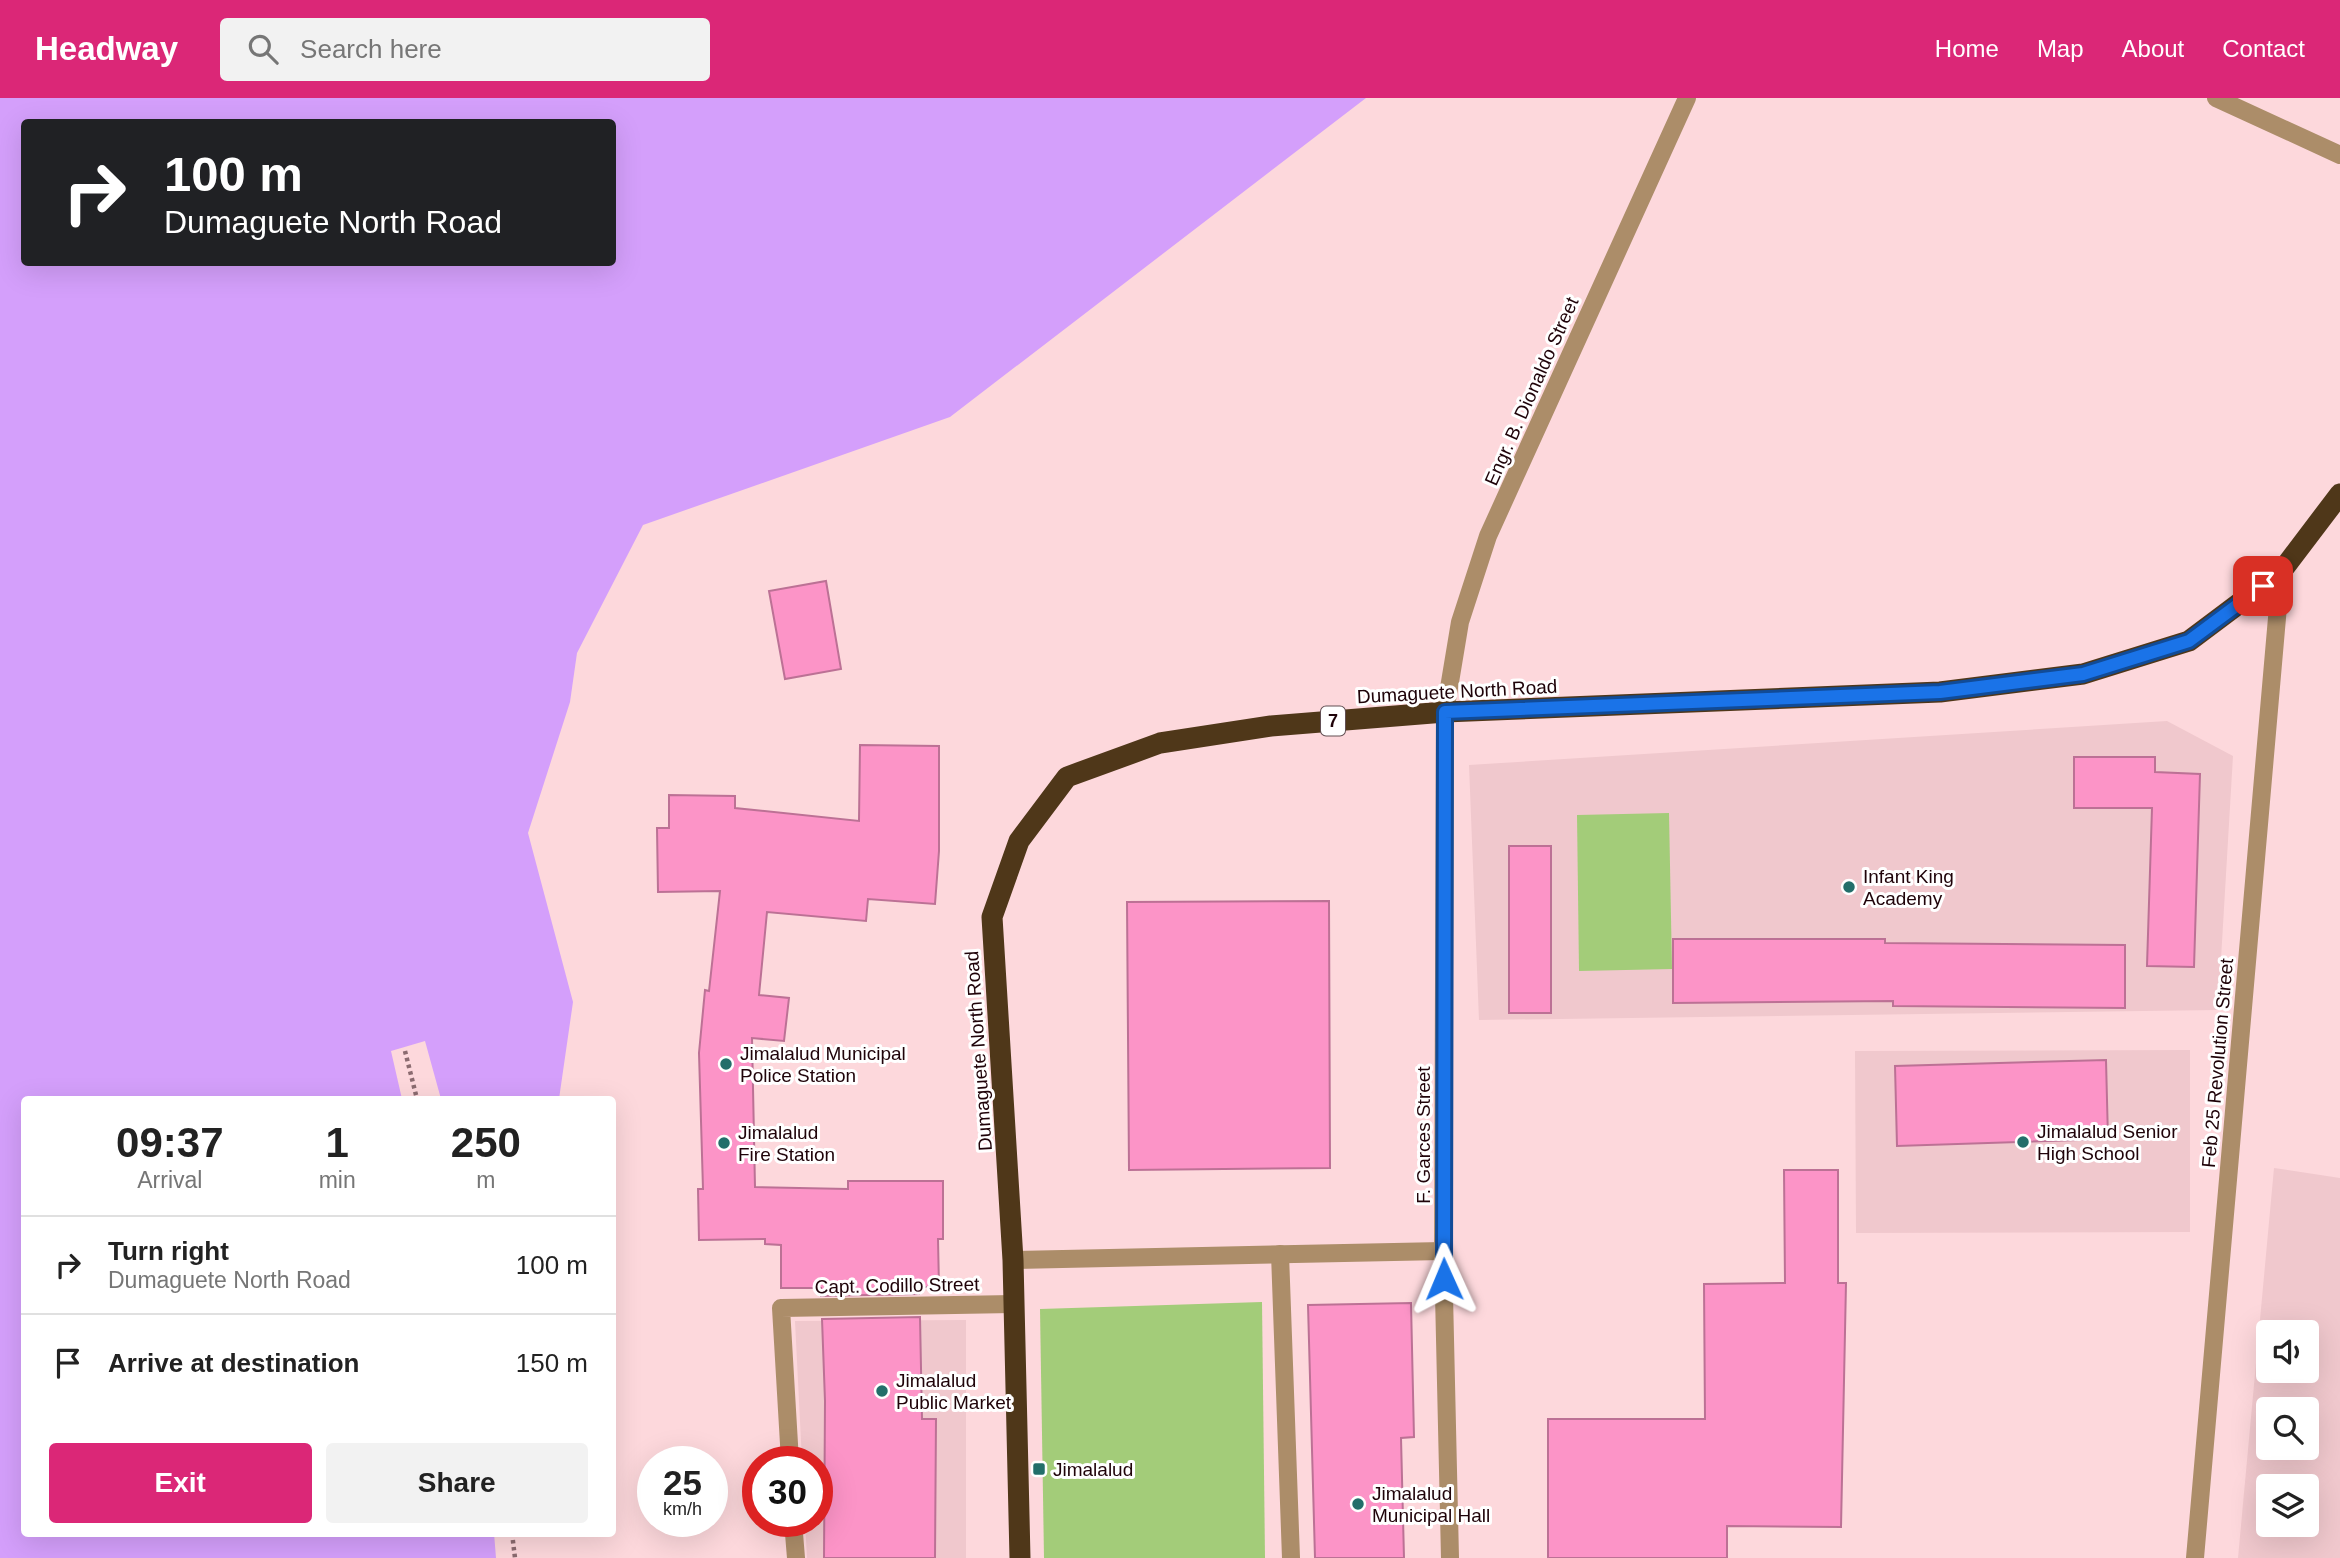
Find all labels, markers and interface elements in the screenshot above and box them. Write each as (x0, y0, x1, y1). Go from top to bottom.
search box (220, 18, 710, 81)
text: Headway (35, 30, 178, 67)
icon: search (244, 30, 282, 68)
text: Search here (300, 34, 442, 64)
text: Home (1935, 35, 1999, 62)
text: Map (2037, 35, 2084, 62)
text: About (2122, 35, 2184, 62)
text: Contact (2222, 35, 2305, 62)
icon: right (49, 147, 140, 238)
text: 100 m (164, 147, 303, 201)
text: Dumaguete North Road (164, 204, 502, 240)
street label: Engr. B. Dionaldo Street (1480, 293, 1583, 489)
pin (2233, 556, 2293, 616)
icon: arrive (2244, 567, 2282, 605)
street label: Dumaguete North Road (1356, 676, 1558, 707)
road number: 7 (1321, 706, 1345, 736)
place label: Infant King Academy (1863, 866, 1954, 909)
marker: Infant King Academy (1841, 879, 1857, 895)
street label: Dumaguete North Road (961, 950, 996, 1152)
street label: Feb 25 Revolution Street (2198, 957, 2237, 1169)
place label: Jimalalud Municipal Police Station (740, 1043, 906, 1086)
marker: Jimalalud Municipal Police Station (718, 1056, 734, 1072)
street label: F. Garces Street (1413, 1066, 1434, 1204)
text: 09:37 (116, 1119, 224, 1166)
text: 1 (325, 1119, 349, 1166)
text: 250 (451, 1119, 521, 1166)
place label: Jimalalud Senior High School (2037, 1121, 2178, 1164)
place label: Jimalalud Fire Station (738, 1122, 835, 1165)
marker: Jimalalud Senior High School (2015, 1134, 2031, 1150)
marker: Jimalalud Fire Station (716, 1135, 732, 1151)
text: Arrival (137, 1167, 202, 1193)
text: min (319, 1167, 356, 1193)
text: m (476, 1167, 495, 1193)
text: Turn right (108, 1236, 229, 1266)
position arrow (1407, 1242, 1481, 1316)
icon: right (49, 1246, 87, 1284)
text: 100 m (516, 1250, 588, 1280)
text: Dumaguete North Road (108, 1267, 351, 1293)
street label: Capt. Codillo Street (814, 1274, 980, 1297)
map controls (2256, 1320, 2319, 1537)
button: sound (2256, 1320, 2319, 1383)
icon: arrive (49, 1344, 87, 1382)
text: Arrive at destination (108, 1348, 359, 1378)
text: 150 m (516, 1348, 588, 1378)
place label: Jimalalud Public Market (896, 1370, 1012, 1413)
marker: Jimalalud Public Market (874, 1383, 890, 1399)
button: search (2256, 1397, 2319, 1460)
button: Exit (49, 1443, 312, 1523)
button: Share (326, 1443, 588, 1523)
speed limit sign: 30 (742, 1446, 833, 1537)
place label: Jimalalud (1053, 1459, 1133, 1480)
marker: Jimalalud (1031, 1461, 1047, 1477)
text: 25 (663, 1463, 702, 1502)
button: layers (2256, 1474, 2319, 1537)
place label: Jimalalud Municipal Hall (1372, 1483, 1490, 1526)
marker: Jimalalud Municipal Hall (1350, 1496, 1366, 1512)
text: km/h (663, 1499, 702, 1519)

